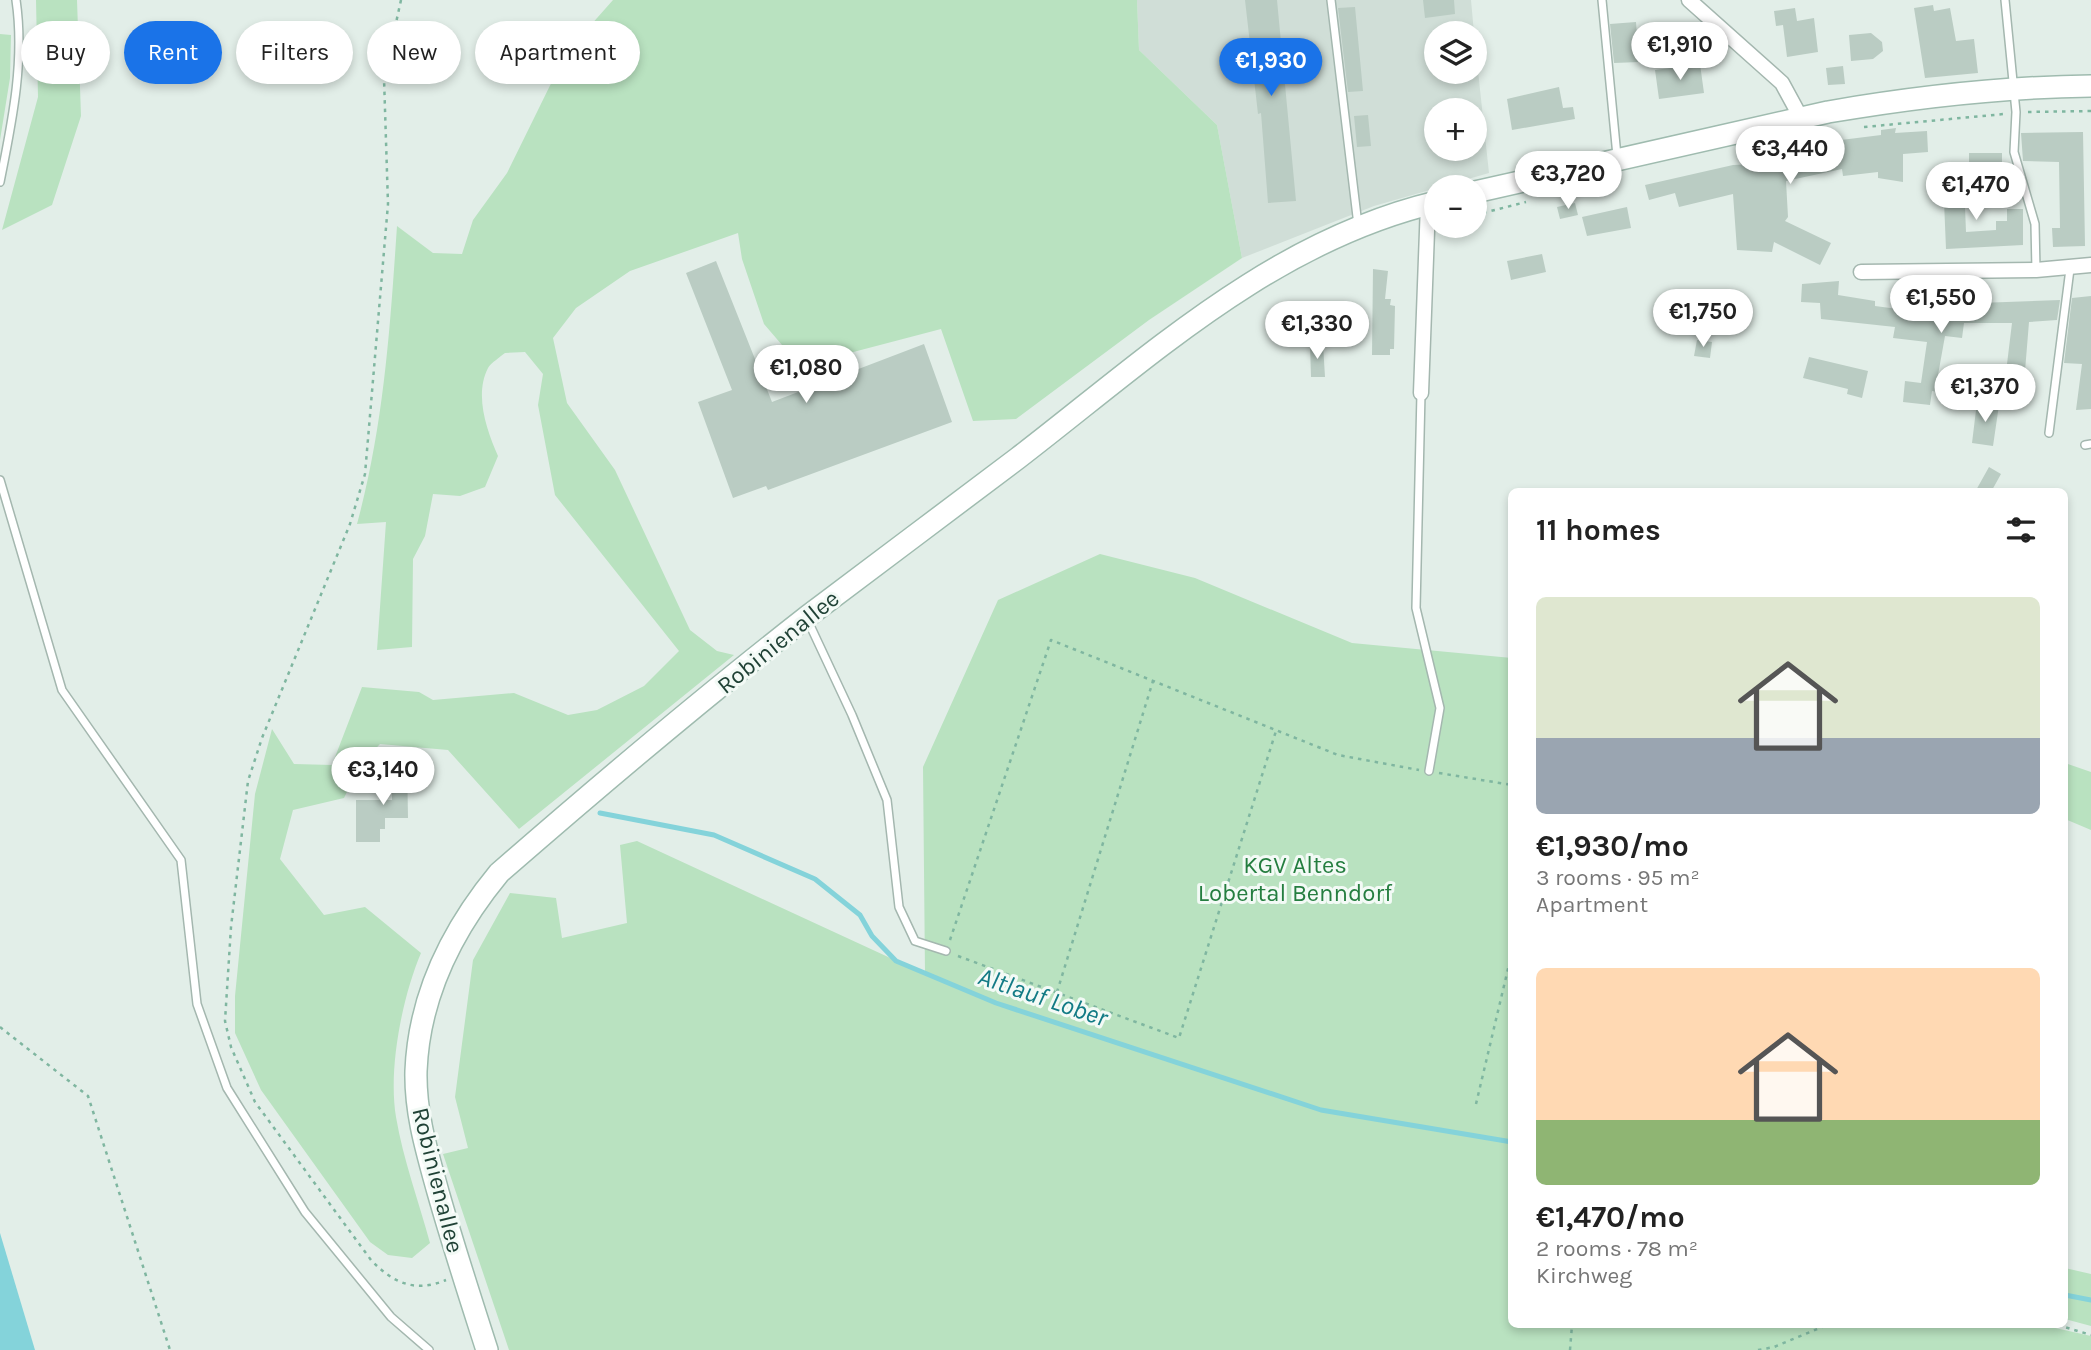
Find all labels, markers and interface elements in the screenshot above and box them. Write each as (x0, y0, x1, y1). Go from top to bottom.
chip: Buy (21, 21, 110, 84)
chip: Rent (124, 21, 222, 84)
chip: Filters (236, 21, 353, 84)
chip: New (367, 21, 461, 84)
chip: Apartment (475, 21, 640, 84)
map controls (1424, 21, 1487, 238)
button: layers (1424, 21, 1487, 84)
pin: €1,910 (1623, 22, 1737, 82)
text: €1,910 (1647, 31, 1713, 58)
pin: €1,930 (1214, 38, 1328, 98)
text: €1,930 (1235, 47, 1307, 74)
button: + (1424, 98, 1487, 161)
pin: €3,440 (1733, 127, 1847, 186)
text: €3,440 (1752, 135, 1828, 162)
pin: €3,720 (1511, 152, 1625, 211)
text: €3,720 (1531, 160, 1605, 187)
pin: €1,470 (1919, 162, 2033, 222)
text: €1,470 (1942, 171, 2010, 198)
button: − (1424, 175, 1487, 238)
pin: €1,550 (1884, 276, 1998, 335)
text: €1,550 (1906, 284, 1976, 311)
pin: €1,750 (1646, 290, 1760, 349)
text: €1,750 (1669, 298, 1737, 325)
pin: €1,330 (1260, 302, 1374, 361)
text: €1,330 (1281, 310, 1353, 337)
pin: €1,080 (749, 346, 863, 405)
text: €1,080 (770, 354, 842, 381)
pin: €1,370 (1928, 364, 2042, 424)
text: €1,370 (1951, 373, 2019, 400)
icon: filters (2002, 511, 2040, 549)
text: 11 homes (1536, 512, 1661, 548)
street label: Robinienallee (711, 584, 845, 700)
icon: home (1725, 643, 1851, 769)
pin: €3,140 (326, 748, 440, 807)
text: €3,140 (347, 756, 419, 783)
text: €1,930/mo (1536, 828, 1689, 864)
park label: KGV Altes Lobertal Benndorf (1198, 851, 1393, 907)
text: 3 rooms · 95 m² (1536, 864, 1700, 891)
text: Apartment (1536, 891, 1648, 918)
water label: Altlauf Lober (974, 960, 1113, 1034)
icon: home (1725, 1014, 1851, 1140)
street label: Robinienallee (406, 1104, 470, 1256)
text: €1,470/mo (1536, 1199, 1685, 1235)
text: 2 rooms · 78 m² (1536, 1235, 1698, 1262)
text: Kirchweg (1536, 1262, 1632, 1289)

